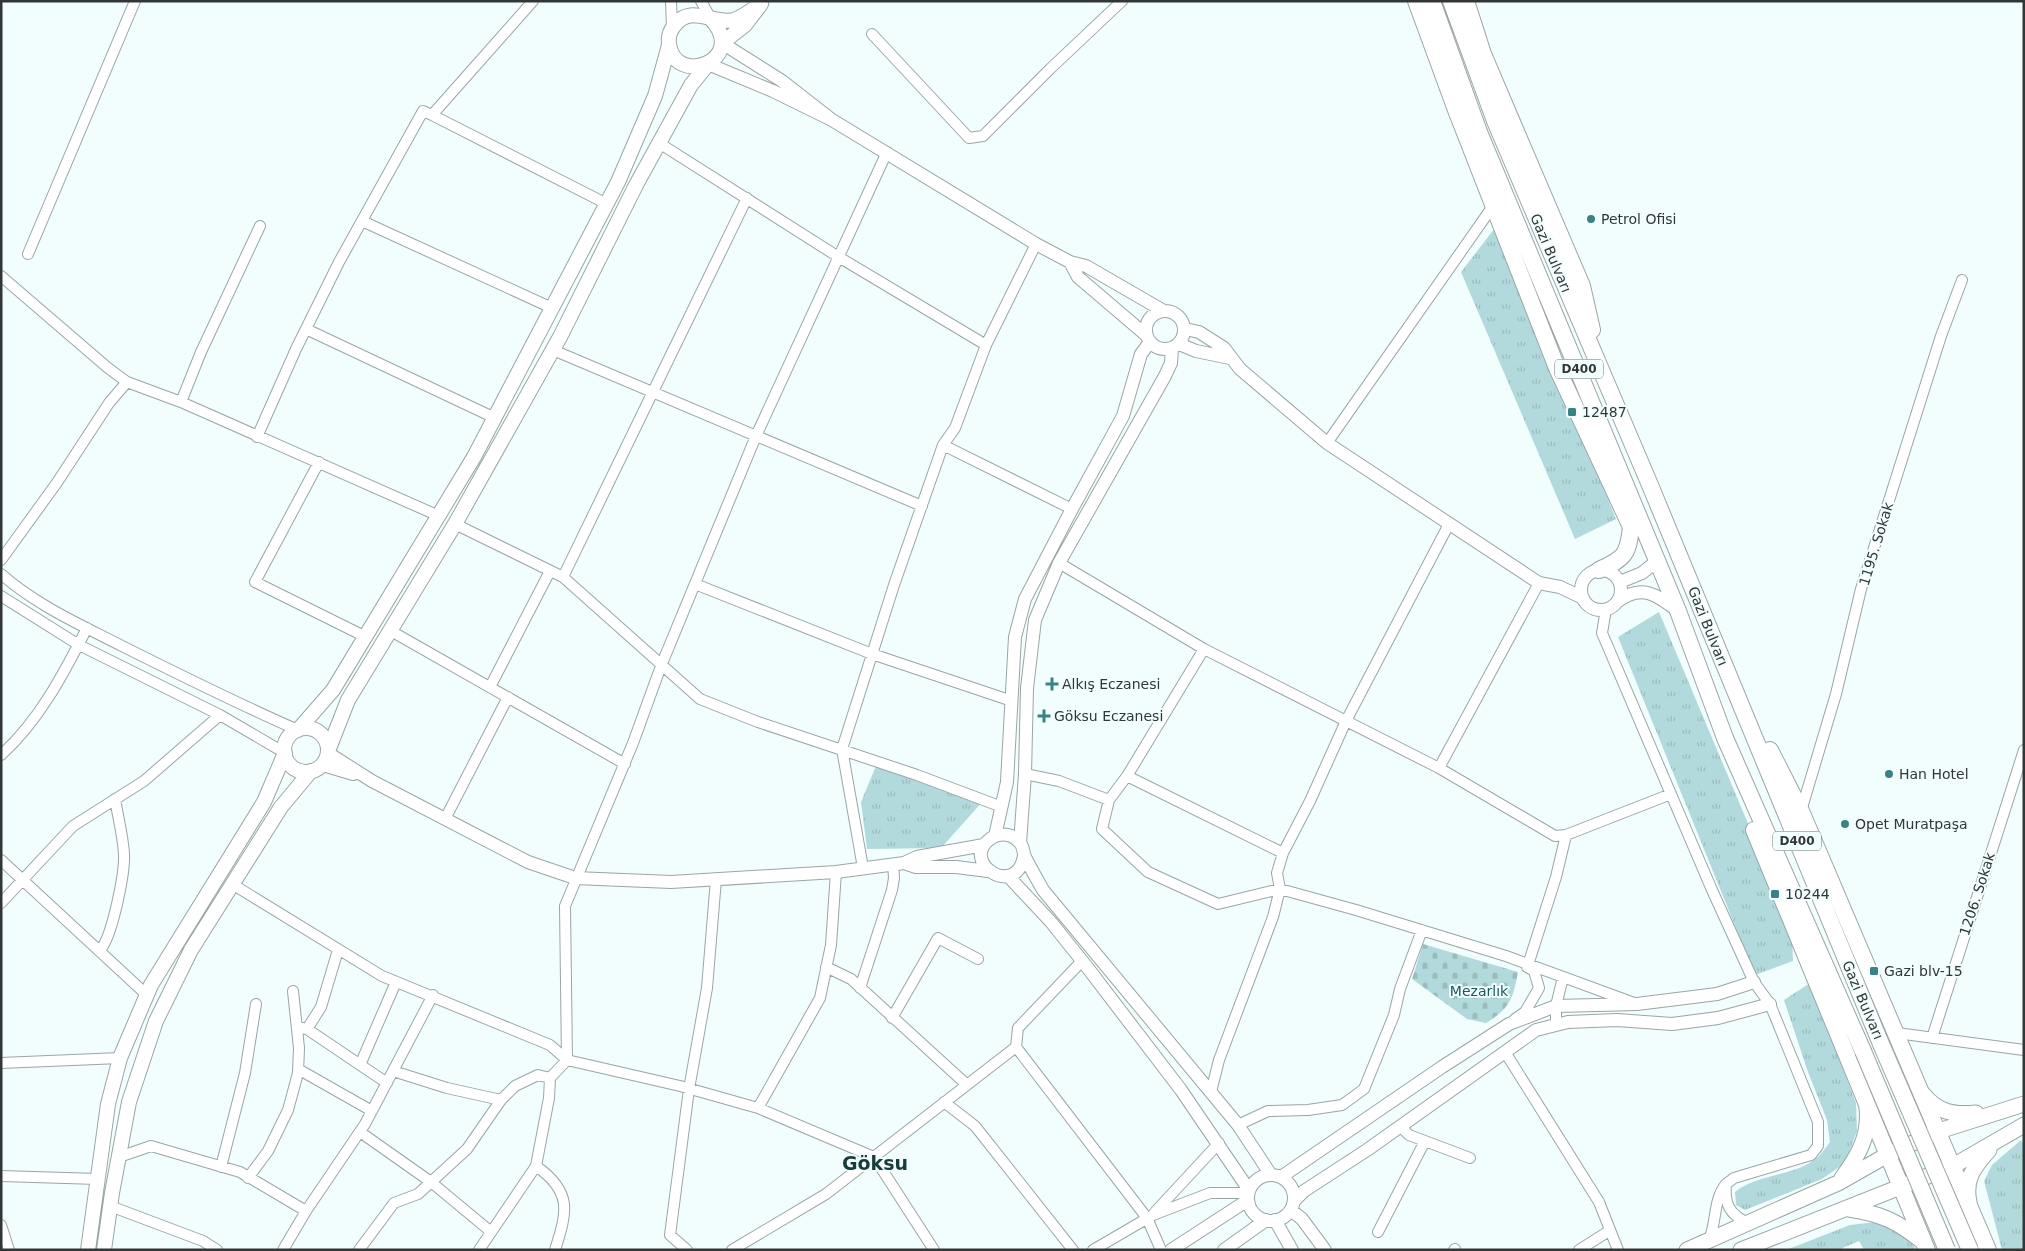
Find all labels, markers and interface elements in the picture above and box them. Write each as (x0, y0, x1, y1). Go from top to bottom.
street label: Gazi Bulvarı (1527, 211, 1575, 295)
place label: Petrol Ofisi (1601, 211, 1676, 227)
marker: Petrol Ofisi (1585, 213, 1597, 225)
road number: D400 (1555, 359, 1603, 378)
place label: 12487 (1582, 404, 1627, 420)
marker: 12487 (1566, 406, 1578, 418)
street label: 1195. Sokak (1856, 499, 1897, 588)
street label: Gazi Bulvarı (1685, 584, 1731, 668)
place label: Alkış Eczanesi (1062, 676, 1160, 692)
marker: Alkış Eczanesi (1046, 678, 1058, 690)
place label: Göksu Eczanesi (1054, 708, 1163, 724)
marker: Göksu Eczanesi (1038, 710, 1050, 722)
place label: Han Hotel (1899, 766, 1969, 782)
marker: Han Hotel (1883, 768, 1895, 780)
place label: Opet Muratpaşa (1855, 816, 1968, 832)
marker: Opet Muratpaşa (1839, 818, 1851, 830)
road number: D400 (1773, 831, 1821, 850)
street label: 1206. Sokak (1956, 850, 1998, 938)
place label: 10244 (1785, 886, 1830, 902)
marker: 10244 (1769, 888, 1781, 900)
street label: Gazi Bulvarı (1839, 958, 1887, 1042)
place label: Gazi blv-15 (1884, 963, 1963, 979)
marker: Gazi blv-15 (1868, 965, 1880, 977)
park label: Mezarlık (1450, 983, 1509, 999)
district label: Göksu (842, 1152, 908, 1174)

